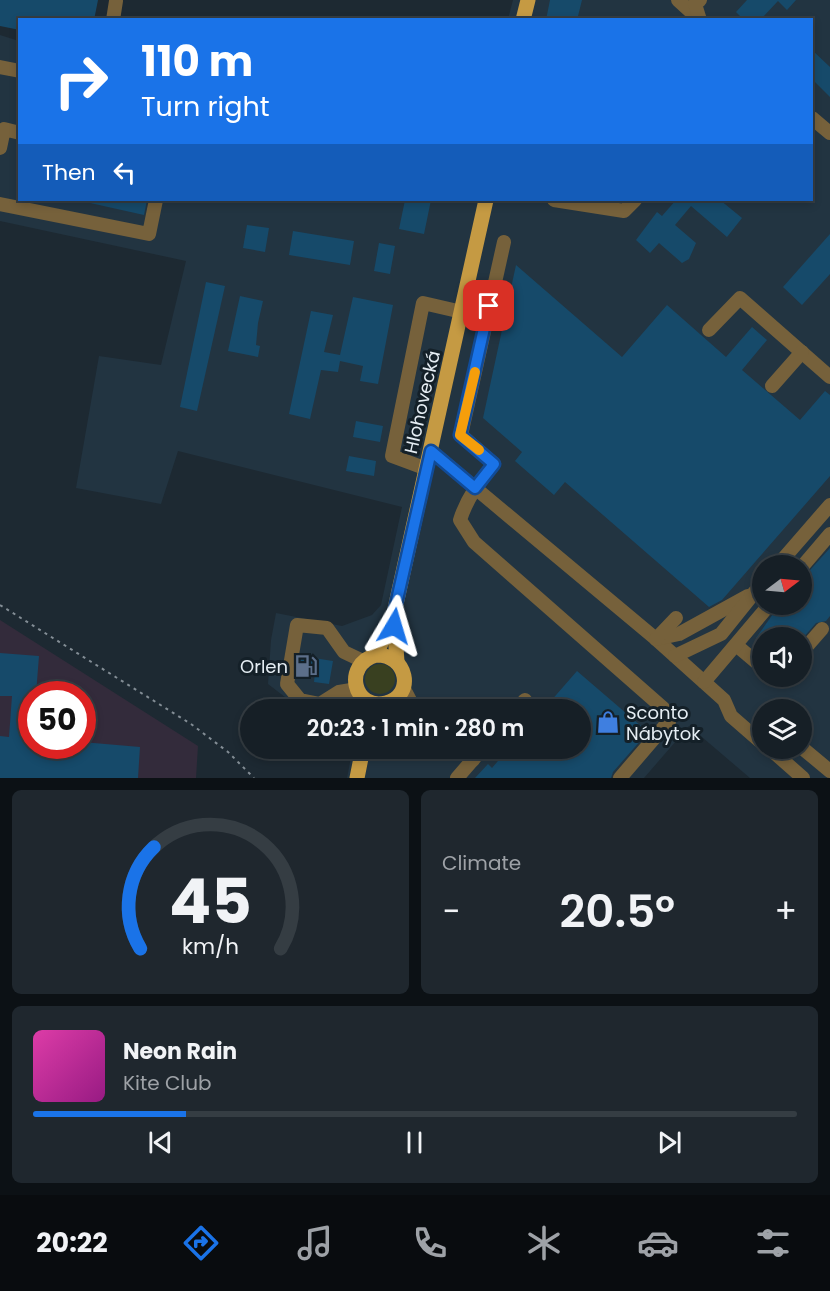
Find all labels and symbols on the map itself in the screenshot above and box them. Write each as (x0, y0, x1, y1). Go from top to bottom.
pin (463, 280, 514, 331)
street label: Hlohovecká (398, 348, 446, 456)
north arrow (752, 555, 812, 615)
position arrow (362, 594, 426, 658)
fuel station icon: Orlen (293, 653, 319, 679)
place label: Orlen (240, 654, 288, 679)
speed limit sign: 50 (18, 681, 96, 759)
place label: Sconto Nábytok (626, 700, 701, 746)
shop icon: Sconto Nábytok (595, 709, 621, 735)

